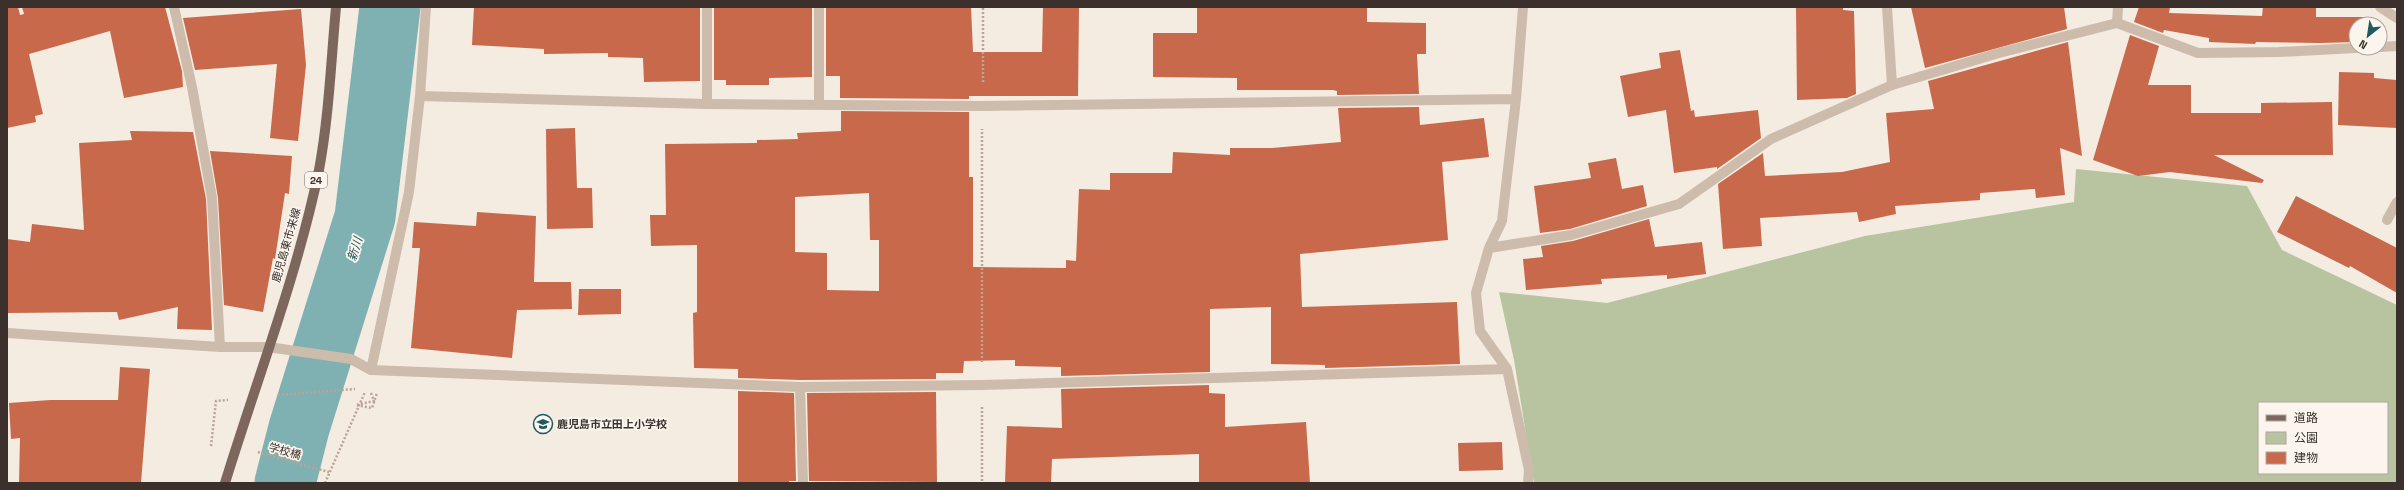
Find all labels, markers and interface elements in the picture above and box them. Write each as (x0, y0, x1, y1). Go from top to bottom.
north arrow (2348, 16, 2388, 56)
text: N (2356, 37, 2370, 53)
road number: 24 (305, 172, 327, 188)
street label: 鹿児島東市来線 (269, 206, 303, 284)
water label: 新川 (344, 233, 367, 263)
legend (2258, 402, 2388, 474)
text: 道路 (2294, 410, 2318, 426)
school or university icon: 鹿児島市立田上小学校 (532, 413, 554, 435)
place label: 鹿児島市立田上小学校 (557, 417, 667, 431)
text: 公園 (2294, 430, 2318, 446)
street label: 学校橋 (267, 440, 303, 462)
text: 建物 (2294, 450, 2318, 466)

